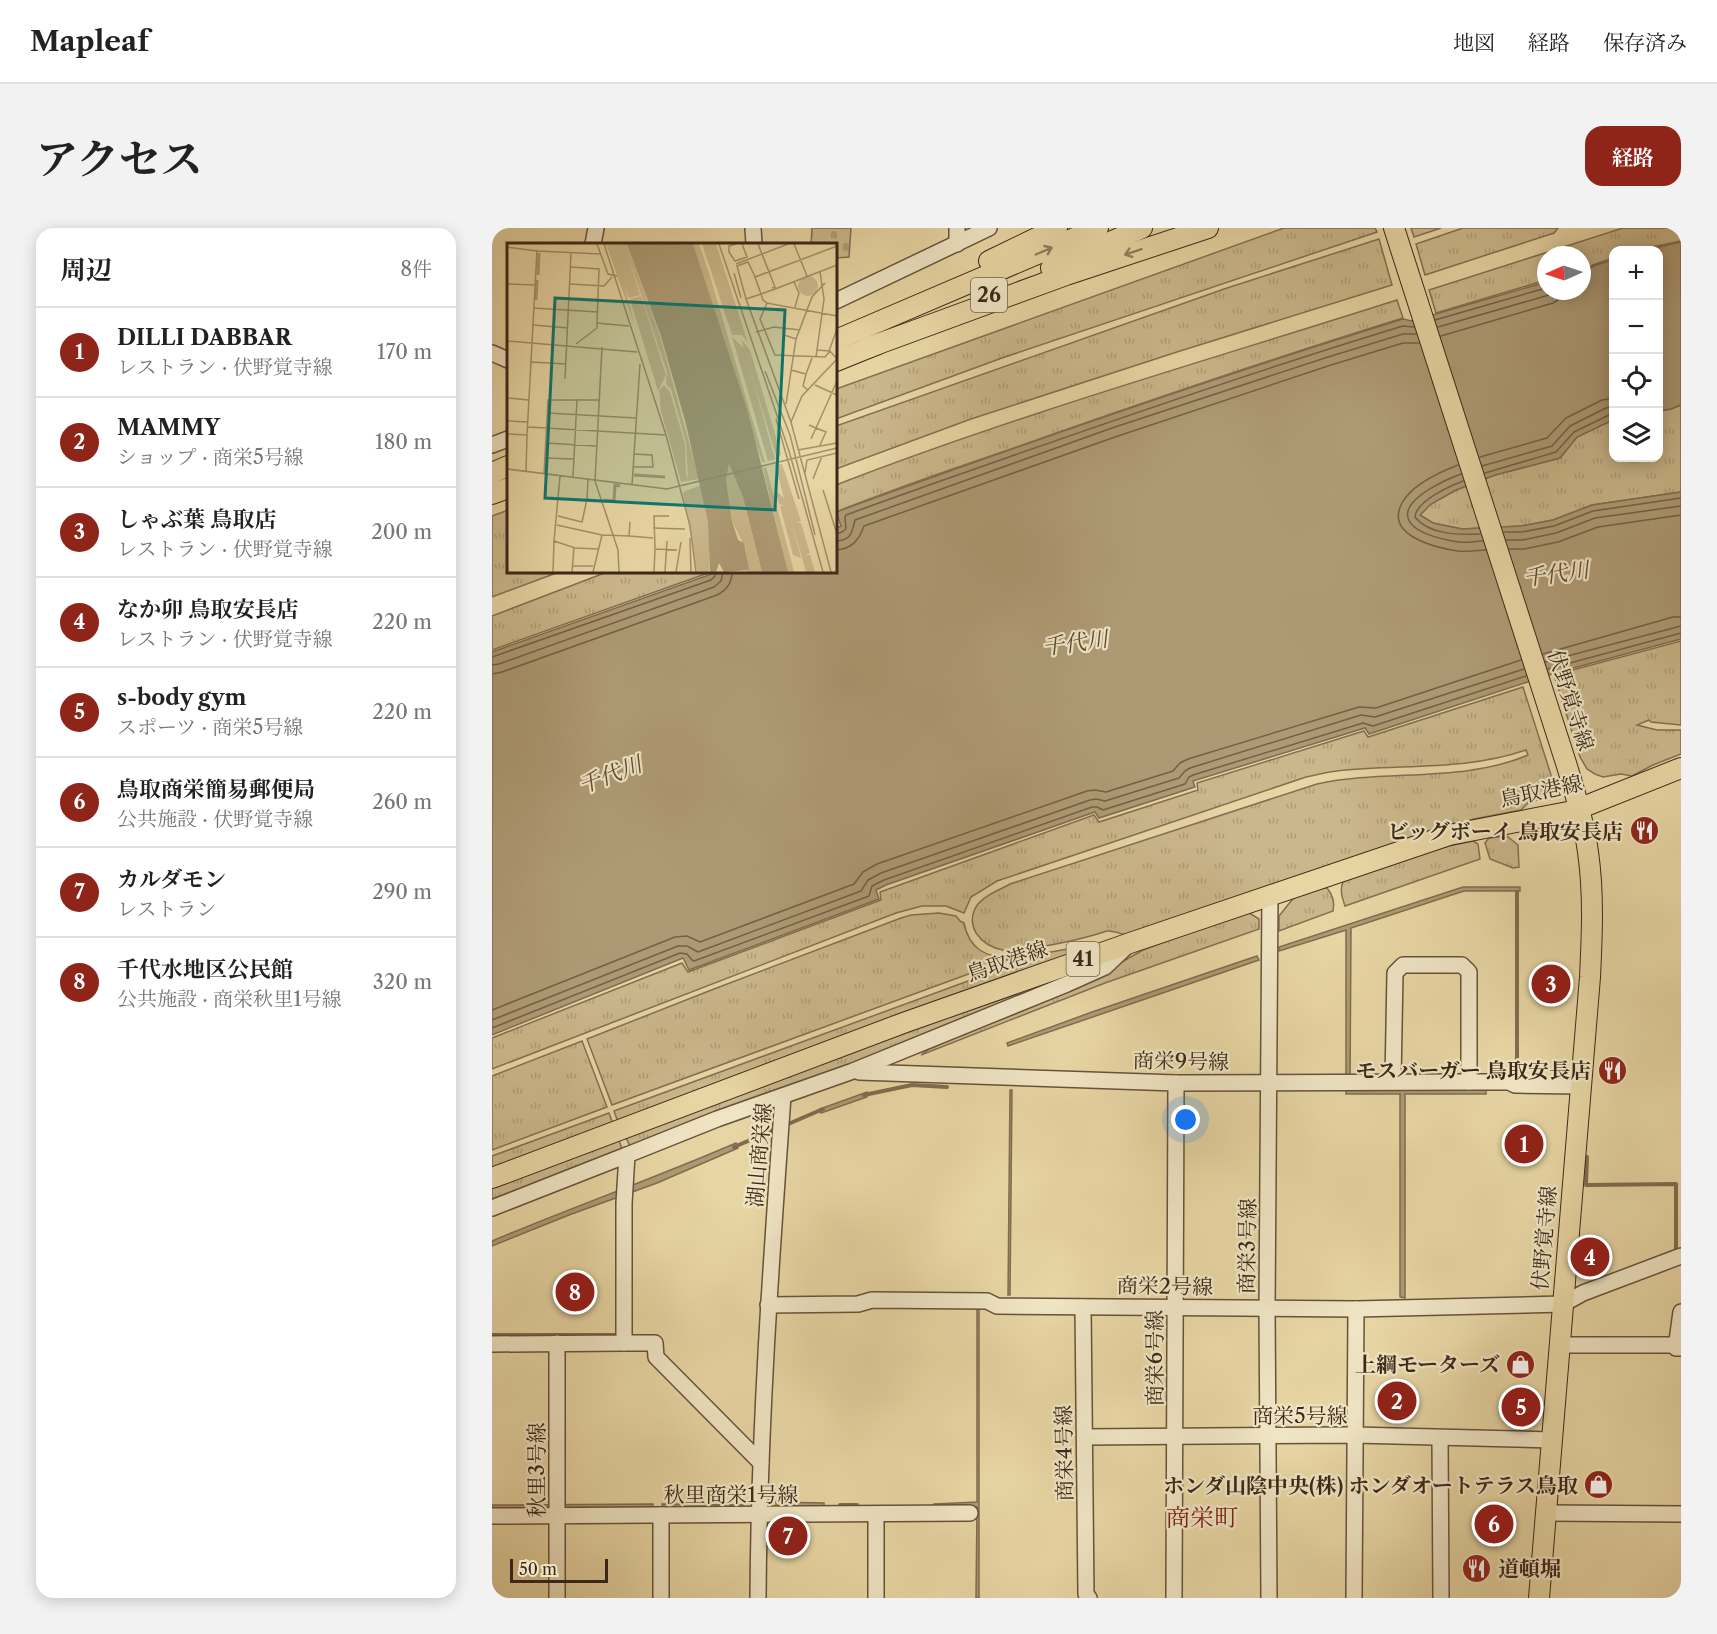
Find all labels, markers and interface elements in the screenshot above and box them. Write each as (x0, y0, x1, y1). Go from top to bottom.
text: Mapleaf (30, 24, 149, 58)
text: 地図 (1453, 30, 1495, 55)
text: 経路 (1528, 30, 1570, 55)
text: 保存済み (1603, 30, 1687, 55)
button: 経路 (1585, 126, 1681, 186)
text: アクセス (36, 133, 203, 185)
inset map (507, 243, 837, 573)
one-way arrow (1034, 245, 1052, 256)
north arrow (1537, 246, 1591, 300)
map controls (1609, 246, 1663, 462)
button: + (1609, 246, 1663, 300)
one-way arrow (1124, 248, 1143, 259)
text: 周辺 (60, 254, 112, 286)
text: 8件 (400, 257, 432, 281)
road number: 26 (971, 278, 1007, 312)
button: − (1609, 300, 1663, 354)
text: DILLI DABBAR (117, 324, 292, 351)
text: 1 (75, 340, 84, 364)
text: 170 m (377, 340, 432, 364)
button: locate (1609, 354, 1663, 408)
text: レストラン · 伏野覚寺線 (117, 355, 333, 379)
button: layers (1609, 408, 1663, 462)
text: MAMMY (117, 414, 220, 441)
text: 2 (74, 430, 85, 454)
text: 180 m (375, 430, 432, 454)
text: ショップ · 商栄5号線 (117, 445, 304, 469)
text: しゃぶ葉 鳥取店 (117, 506, 277, 533)
text: 3 (74, 520, 85, 544)
text: 200 m (371, 520, 432, 544)
text: レストラン · 伏野覚寺線 (117, 537, 333, 561)
water label: 千代川 (1521, 556, 1593, 592)
text: なか卯 鳥取安長店 (117, 596, 299, 623)
text: 4 (74, 610, 85, 634)
text: 220 m (372, 610, 432, 634)
water label: 千代川 (1040, 625, 1112, 661)
text: レストラン · 伏野覚寺線 (117, 627, 333, 651)
street label: 伏野覚寺線 (1543, 646, 1599, 754)
text: s-body gym (117, 684, 247, 711)
text: 5 (74, 700, 85, 724)
text: 220 m (372, 700, 432, 724)
text: スポーツ · 商栄5号線 (117, 715, 303, 739)
water label: 千代川 (574, 750, 648, 799)
street label: 鳥取港線 (1497, 770, 1585, 812)
text: 鳥取商栄簡易郵便局 (117, 776, 315, 803)
text: 6 (74, 790, 85, 814)
text: 260 m (372, 790, 432, 814)
text: 公共施設 · 伏野覚寺線 (117, 807, 313, 831)
restaurant icon: ビッグボーイ 鳥取安長店 (1628, 815, 1660, 847)
place label: ビッグボーイ 鳥取安長店 (1388, 819, 1623, 844)
text: カルダモン (117, 866, 226, 893)
text: 7 (74, 880, 85, 904)
text: 290 m (372, 880, 432, 904)
text: レストラン (117, 897, 216, 921)
street label: 鳥取港線 (963, 936, 1051, 986)
road number: 41 (1066, 942, 1100, 976)
text: 千代水地区公民館 (117, 956, 293, 983)
pin: 3 (1532, 962, 1570, 1006)
text: 8 (73, 970, 86, 994)
text: 320 m (373, 970, 432, 994)
text: 公共施設 · 商栄秋里1号線 (117, 987, 342, 1011)
street label: 商栄9号線 (1133, 1048, 1229, 1074)
restaurant icon: モスバーガー 鳥取安長店 (1596, 1054, 1628, 1086)
place label: モスバーガー 鳥取安長店 (1355, 1058, 1591, 1083)
street label: 湖山商栄線 (742, 1102, 776, 1208)
your location (1171, 1105, 1200, 1134)
pin: 1 (1504, 1122, 1544, 1166)
street label: 伏野覚寺線 (1527, 1185, 1561, 1291)
street label: 商栄3号線 (1234, 1198, 1260, 1294)
pin: 4 (1570, 1234, 1610, 1280)
pin: 8 (556, 1270, 595, 1314)
street label: 商栄2号線 (1117, 1273, 1213, 1299)
street label: 商栄6号線 (1142, 1310, 1167, 1406)
shop icon: 上綱モーターズ (1505, 1348, 1537, 1380)
place label: 上綱モーターズ (1355, 1352, 1500, 1377)
pin: 2 (1378, 1378, 1416, 1424)
pin: 5 (1502, 1384, 1540, 1430)
street label: 商栄5号線 (1252, 1403, 1348, 1428)
street label: 商栄4号線 (1051, 1405, 1077, 1501)
street label: 秋里3号線 (524, 1422, 549, 1518)
shop icon: ホンダ山陰中央(株) ホンダオートテラス鳥取 (1583, 1469, 1615, 1501)
place label: ホンダ山陰中央(株) ホンダオートテラス鳥取 (1163, 1473, 1578, 1498)
street label: 秋里商栄1号線 (664, 1482, 798, 1507)
pin: 6 (1474, 1502, 1514, 1546)
district label: 商栄町 (1166, 1503, 1238, 1532)
pin: 7 (768, 1514, 808, 1558)
restaurant icon: 道頓堀 (1461, 1552, 1493, 1584)
scale bar (510, 1556, 608, 1584)
place label: 道頓堀 (1498, 1556, 1561, 1581)
text: 50 m (519, 1559, 557, 1579)

